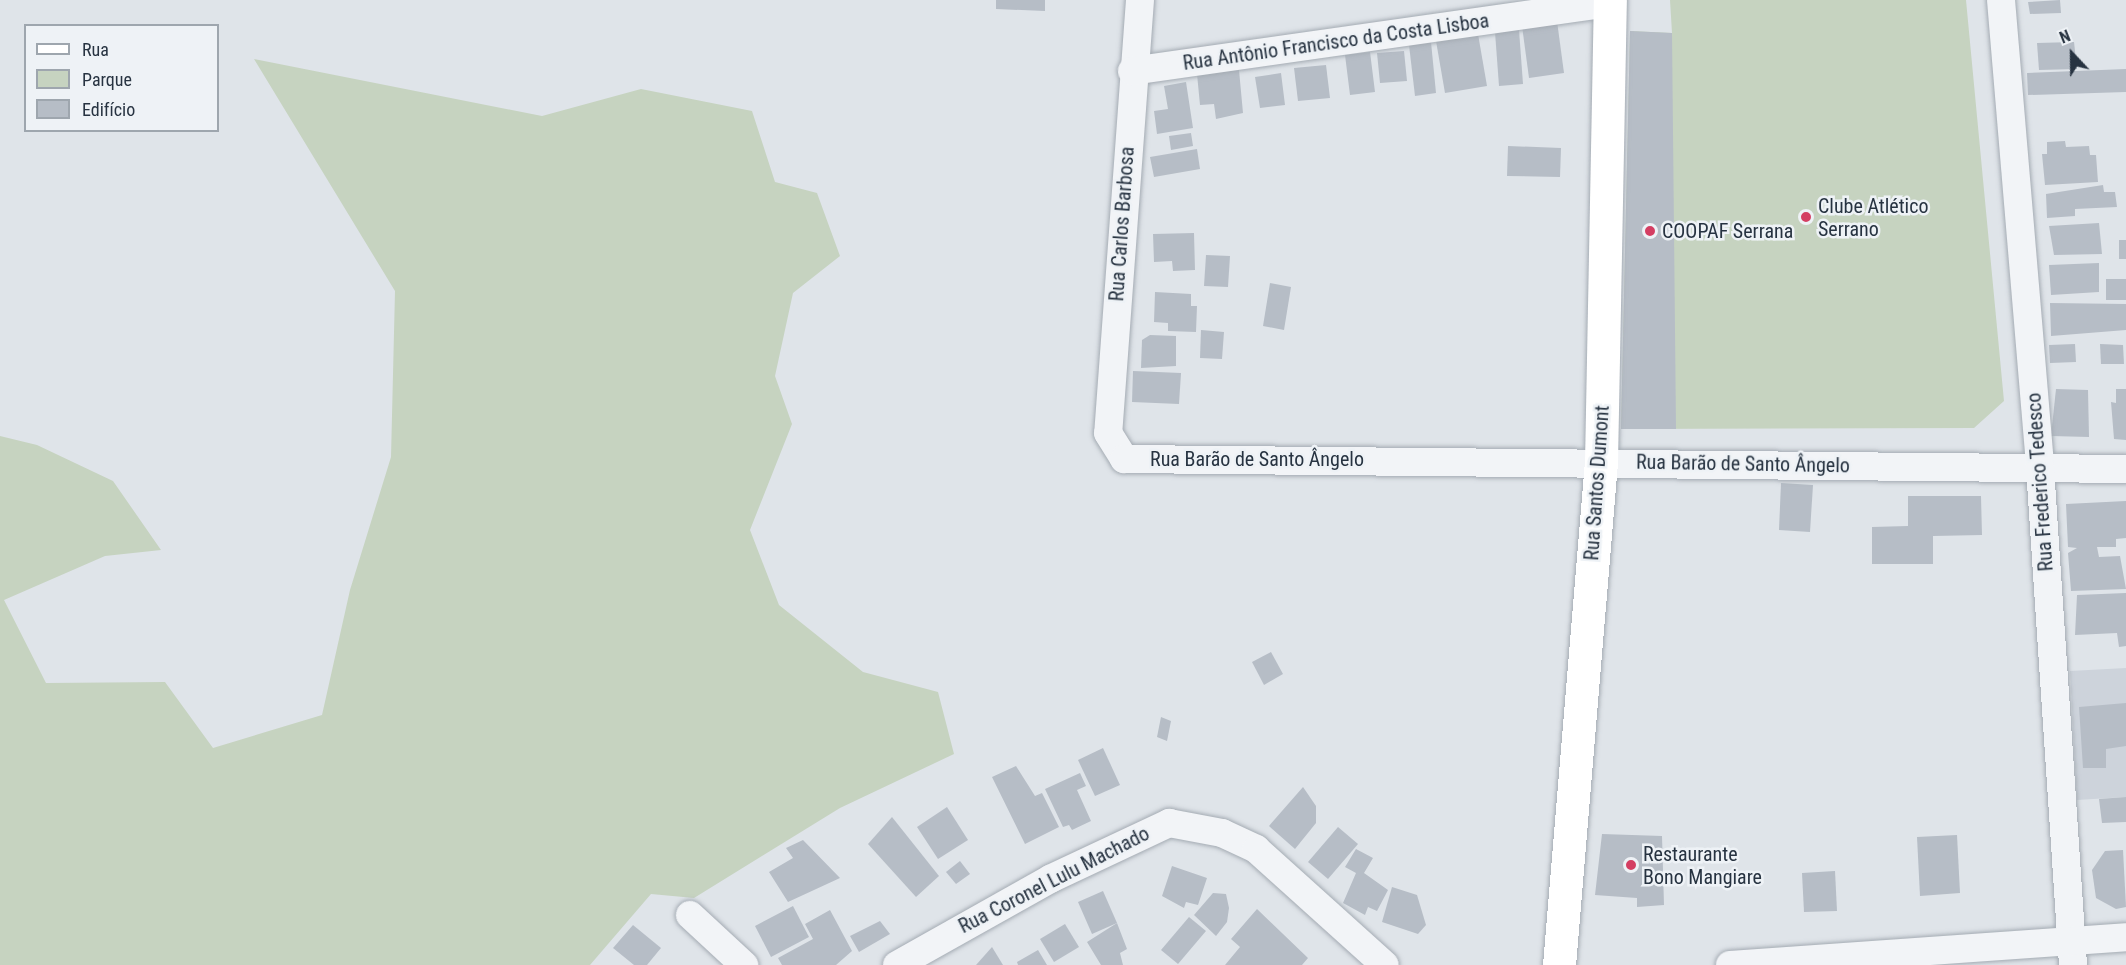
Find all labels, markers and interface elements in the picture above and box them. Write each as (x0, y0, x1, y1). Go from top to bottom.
street label: Rua Antônio Francisco da Costa Lisboa (1181, 9, 1491, 75)
legend (24, 24, 219, 132)
north arrow (2042, 24, 2102, 84)
text: N (2057, 26, 2073, 47)
text: Rua (82, 39, 109, 60)
text: Parque (82, 69, 132, 90)
text: Edifício (82, 99, 135, 120)
street label: Rua Carlos Barbosa (1105, 146, 1139, 302)
place label: Clube Atlético Serrano (1818, 194, 1928, 241)
marker: Clube Atlético Serrano (1799, 210, 1813, 224)
place label: COOPAF Serrana (1662, 219, 1793, 243)
marker: COOPAF Serrana (1643, 224, 1657, 238)
street label: Rua Frederico Tedesco (2022, 392, 2058, 572)
street label: Rua Santos Dumont (1580, 405, 1614, 561)
street label: Rua Barão de Santo Ângelo (1150, 447, 1364, 471)
street label: Rua Barão de Santo Ângelo (1636, 450, 1850, 478)
street label: Rua Coronel Lulu Machado (955, 821, 1153, 939)
place label: Restaurante Bono Mangiare (1643, 842, 1762, 889)
marker: Restaurante Bono Mangiare (1624, 858, 1638, 872)

